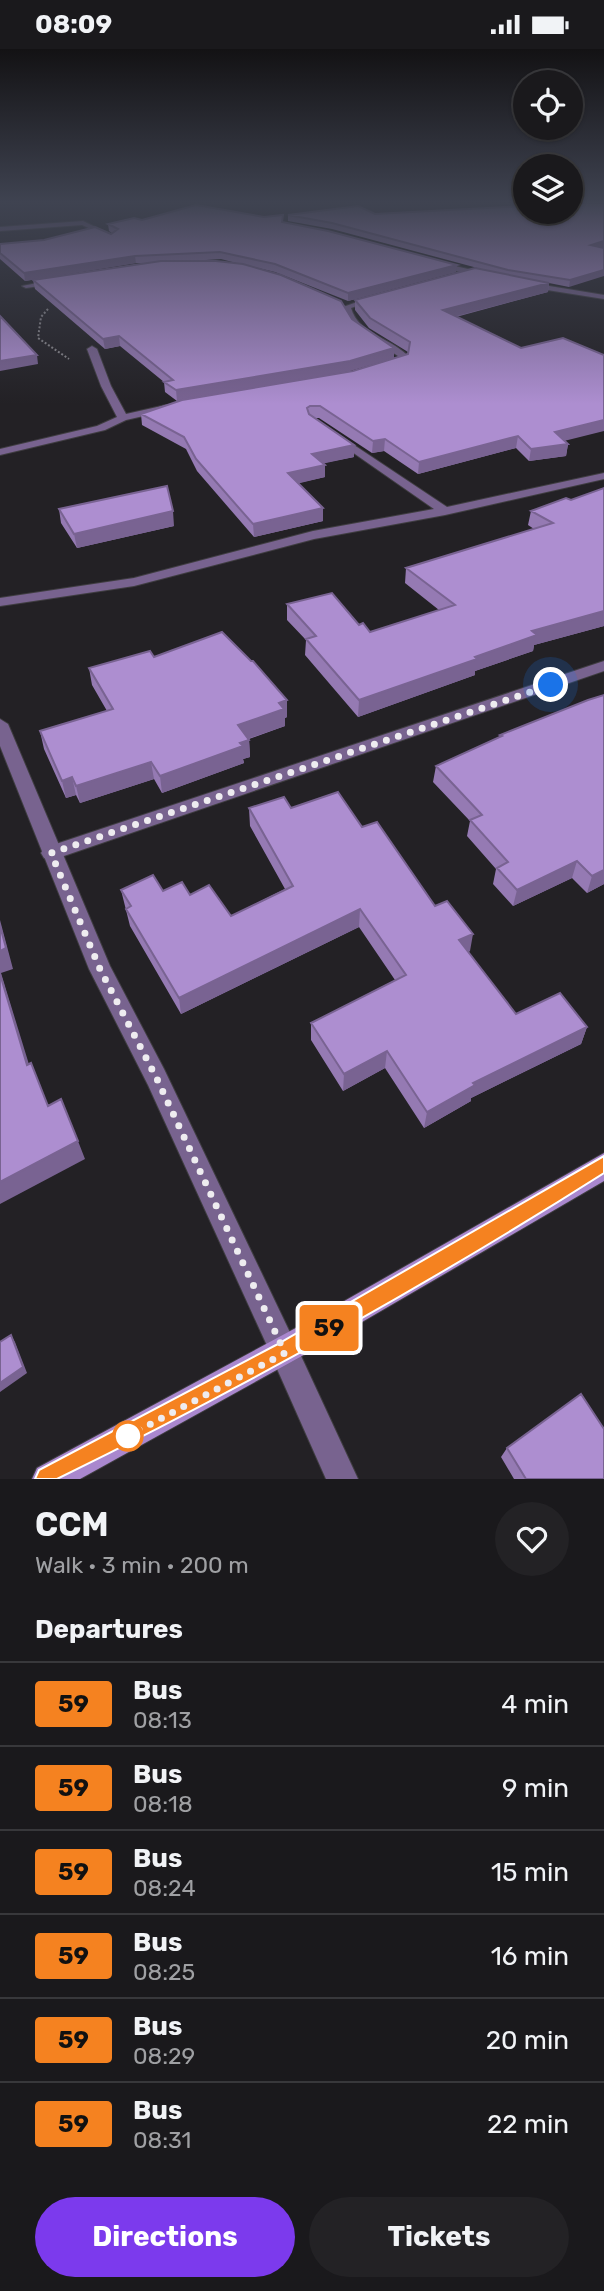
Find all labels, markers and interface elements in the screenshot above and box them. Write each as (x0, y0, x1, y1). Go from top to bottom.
text: 08:09 (35, 9, 112, 40)
map controls (513, 70, 583, 224)
button: locate (513, 70, 583, 140)
button: layers (513, 154, 583, 224)
your location (533, 667, 568, 702)
line badge: 59 (298, 1305, 360, 1351)
text: 59 (314, 1314, 344, 1342)
unlabelled marker (113, 1421, 143, 1451)
button: heart (495, 1502, 569, 1576)
text: CCM (35, 1505, 109, 1544)
text: Walk · 3 min · 200 m (35, 1551, 249, 1579)
text: Departures (35, 1614, 183, 1645)
text: Bus (133, 1675, 182, 1706)
text: 4 min (501, 1689, 569, 1720)
text: 59 (58, 1690, 89, 1718)
text: 08:13 (133, 1706, 192, 1734)
text: Bus (133, 1759, 182, 1790)
text: 9 min (502, 1773, 569, 1804)
text: 59 (58, 1774, 89, 1802)
text: 08:18 (133, 1790, 193, 1818)
text: Bus (133, 1843, 182, 1874)
text: 15 min (491, 1857, 569, 1888)
text: 59 (58, 1858, 89, 1886)
text: 08:24 (133, 1874, 196, 1902)
text: Bus (133, 1927, 182, 1958)
text: 16 min (491, 1941, 569, 1972)
text: 59 (58, 1942, 89, 1970)
text: 08:25 (133, 1958, 195, 1986)
text: Bus (133, 2011, 182, 2042)
text: 20 min (486, 2025, 569, 2056)
text: 59 (58, 2026, 89, 2054)
text: 08:29 (133, 2042, 195, 2070)
text: Bus (133, 2095, 182, 2126)
text: 22 min (487, 2109, 569, 2140)
text: 59 (58, 2110, 89, 2138)
text: 08:31 (133, 2126, 191, 2154)
button: Directions (35, 2197, 295, 2277)
button: Tickets (309, 2197, 569, 2277)

